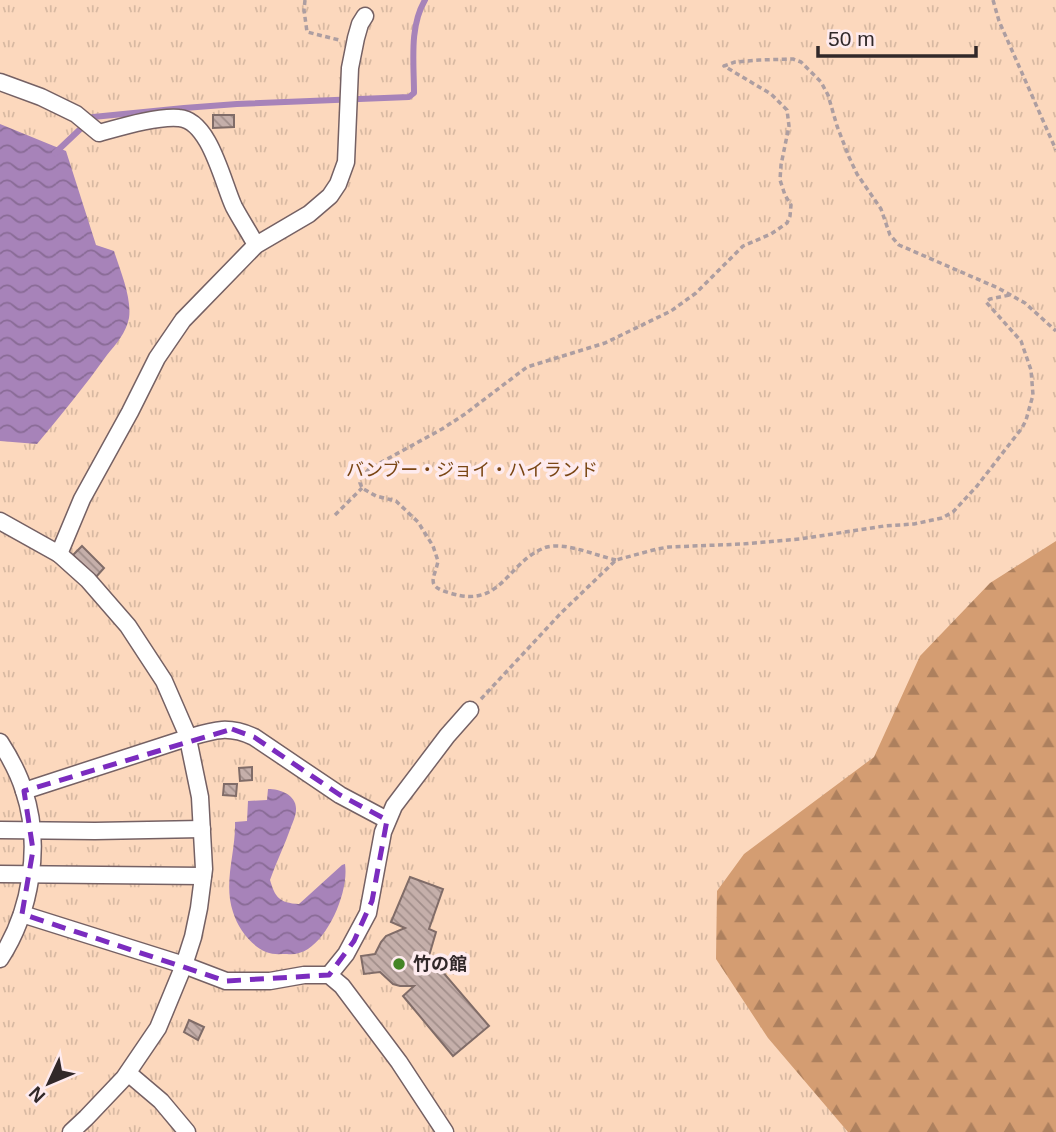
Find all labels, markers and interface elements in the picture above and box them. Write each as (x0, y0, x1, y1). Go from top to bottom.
scale bar (818, 14, 976, 58)
text: 50 m (828, 27, 875, 50)
park label: バンブー・ジョイ・ハイランド (346, 460, 598, 480)
place label: 竹の館 (413, 954, 467, 974)
marker: 竹の館 (391, 956, 407, 972)
north arrow (14, 1048, 84, 1118)
text: N (25, 1082, 49, 1107)

